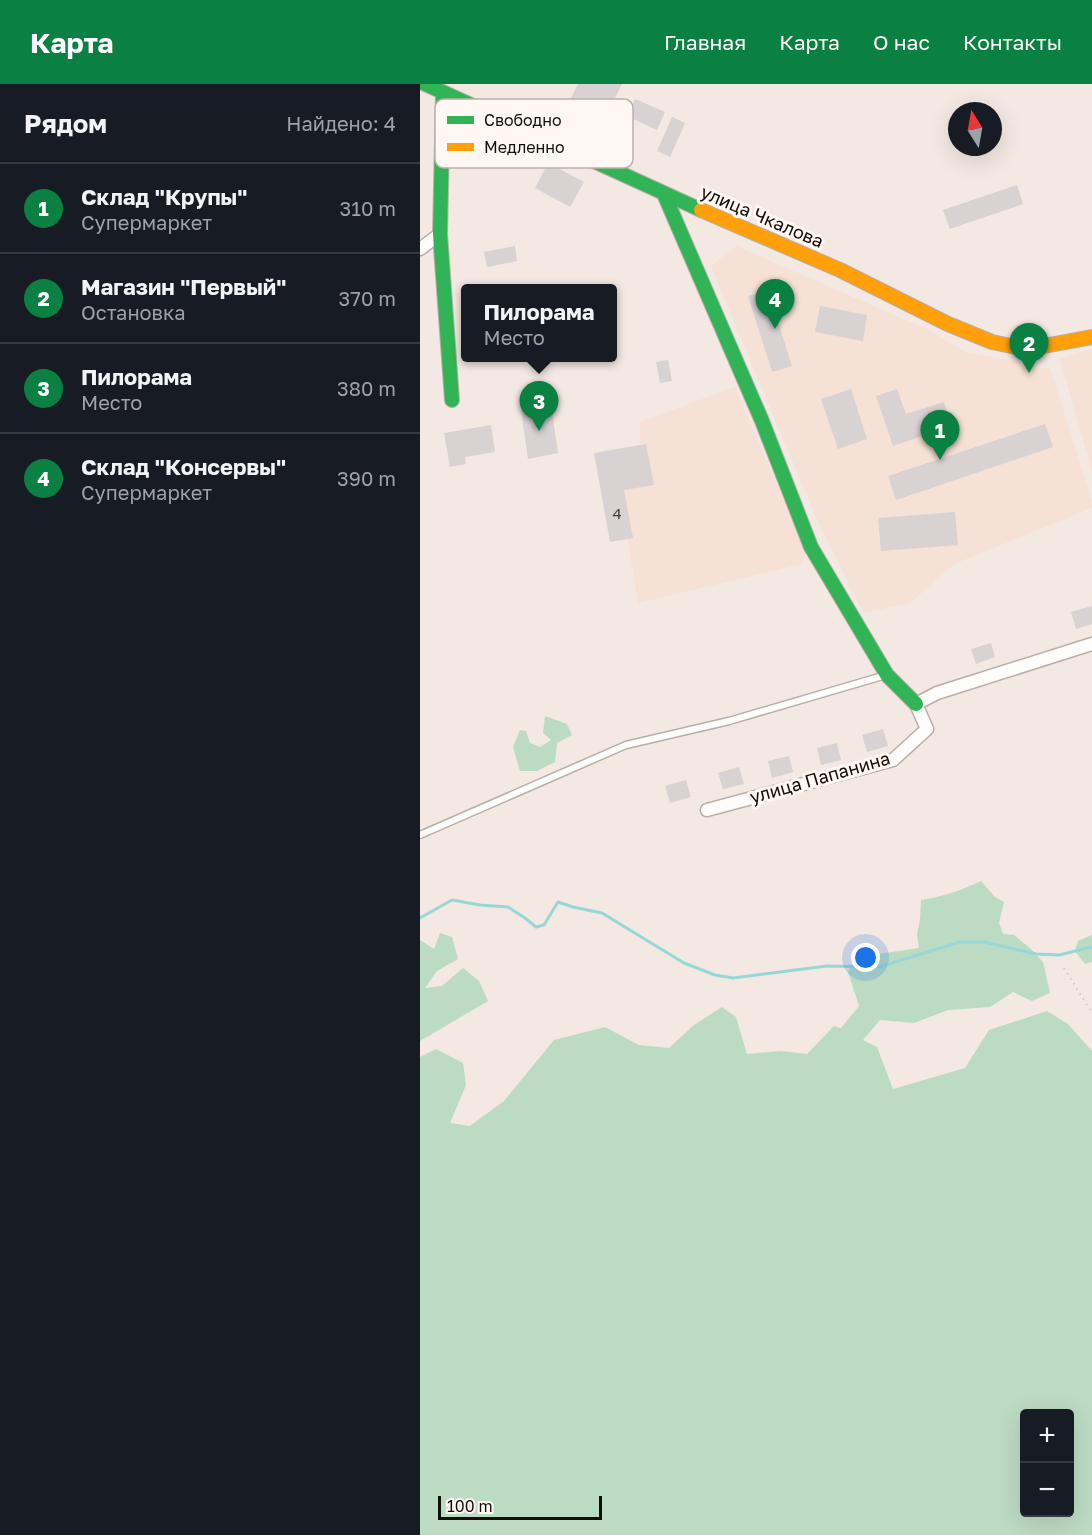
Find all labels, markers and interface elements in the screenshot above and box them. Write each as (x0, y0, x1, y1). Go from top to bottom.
text: Карта (30, 26, 114, 59)
text: Главная (664, 29, 746, 55)
text: Карта (779, 29, 840, 55)
text: О нас (873, 29, 930, 55)
text: Контакты (963, 29, 1062, 55)
legend (435, 99, 633, 168)
north arrow (948, 102, 1002, 156)
text: Рядом (24, 108, 107, 139)
text: Свободно (484, 110, 562, 130)
text: Найдено: 4 (286, 111, 396, 135)
text: Медленно (484, 137, 565, 157)
street label: улица Чкалова (698, 180, 827, 252)
text: Склад "Крупы" (81, 183, 247, 210)
text: 1 (38, 196, 49, 220)
text: 310 m (340, 196, 396, 220)
text: Супермаркет (81, 210, 212, 234)
text: Магазин "Первый" (81, 273, 286, 300)
pin: 4 (756, 280, 794, 329)
popup (461, 284, 617, 362)
text: 2 (37, 286, 50, 310)
text: 370 m (339, 286, 396, 310)
text: Пилорама (483, 298, 595, 325)
text: Остановка (81, 300, 186, 324)
pin: 2 (1010, 324, 1048, 373)
text: Место (483, 325, 545, 349)
text: Пилорама (81, 363, 192, 390)
text: 3 (37, 376, 50, 400)
text: 380 m (337, 376, 396, 400)
pin: 3 (520, 382, 558, 431)
text: Место (81, 390, 142, 414)
pin: 1 (920, 410, 960, 460)
text: Склад "Консервы" (81, 453, 286, 480)
text: 4 (37, 466, 50, 490)
text: 390 m (337, 466, 396, 490)
text: Супермаркет (81, 480, 212, 504)
house number: 4 (612, 504, 622, 522)
street label: улица Папанина (747, 746, 892, 808)
your location (851, 943, 880, 972)
map controls (1020, 1409, 1074, 1517)
button: + (1020, 1409, 1074, 1463)
button: − (1020, 1463, 1074, 1517)
scale bar (438, 1493, 602, 1520)
text: 100 m (447, 1496, 493, 1516)

